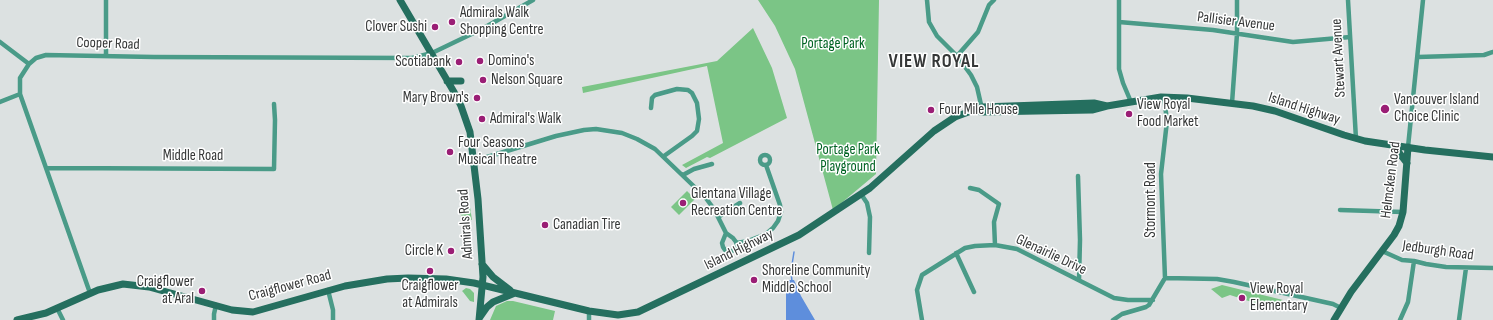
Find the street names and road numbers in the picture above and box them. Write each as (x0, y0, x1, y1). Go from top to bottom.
street label: Pallisier Avenue (1196, 8, 1276, 36)
street label: Stewart Avenue (1328, 18, 1350, 98)
street label: Cooper Road (76, 34, 140, 54)
street label: Island Highway (1266, 89, 1342, 129)
street label: Helmcken Road (1377, 140, 1405, 220)
street label: Middle Road (163, 147, 223, 165)
street label: Stormont Road (1142, 162, 1160, 238)
street label: Admirals Road (455, 188, 477, 260)
street label: Island Highway (702, 226, 776, 274)
street label: Glenairlie Drive (1013, 231, 1089, 279)
street label: Jedburgh Road (1401, 237, 1475, 265)
street label: Craigflower Road (247, 266, 333, 306)

